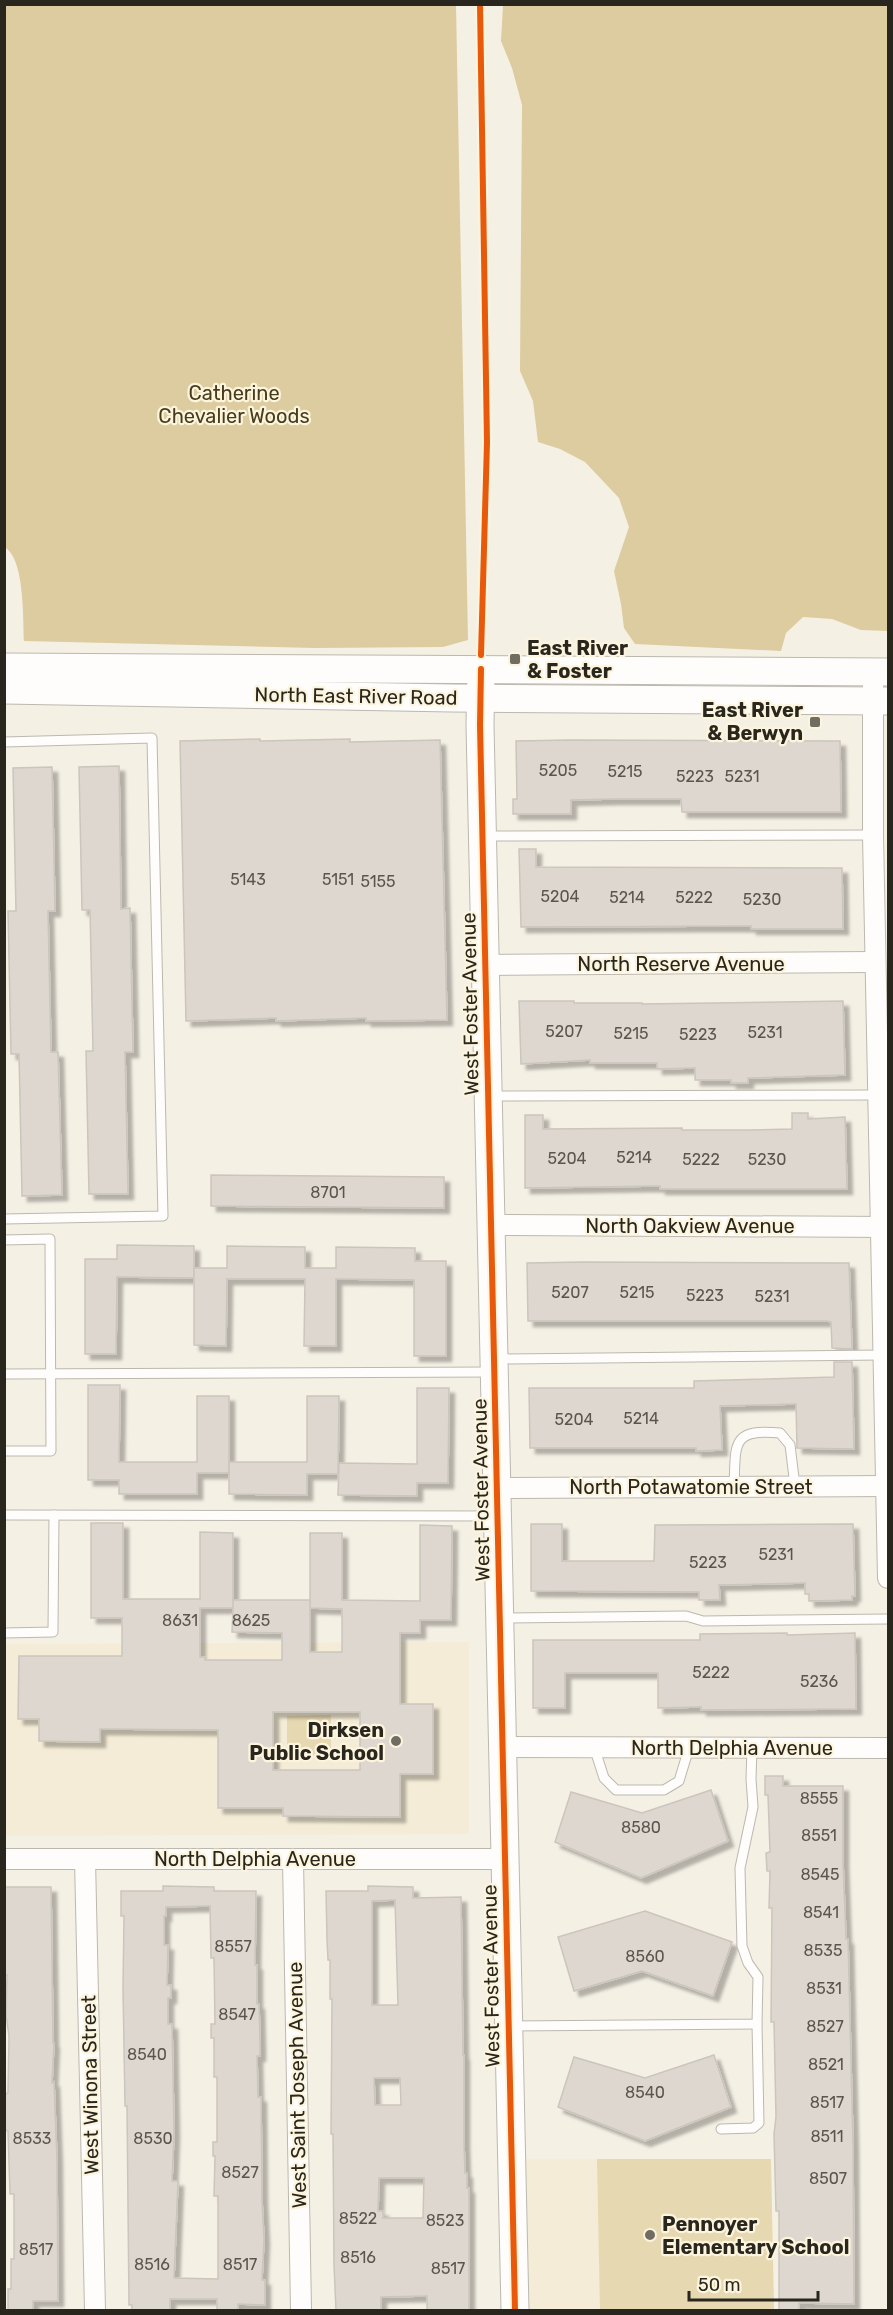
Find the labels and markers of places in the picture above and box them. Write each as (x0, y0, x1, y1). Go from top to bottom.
place label: East River & Foster (527, 636, 628, 683)
marker: East River & Foster (508, 652, 522, 666)
place label: East River & Berwyn (702, 698, 803, 745)
marker: East River & Berwyn (808, 715, 822, 729)
place label: Dirksen Public School (249, 1718, 384, 1765)
marker: Dirksen Public School (389, 1734, 403, 1748)
place label: Pennoyer Elementary School (662, 2212, 849, 2259)
marker: Pennoyer Elementary School (643, 2228, 657, 2242)

